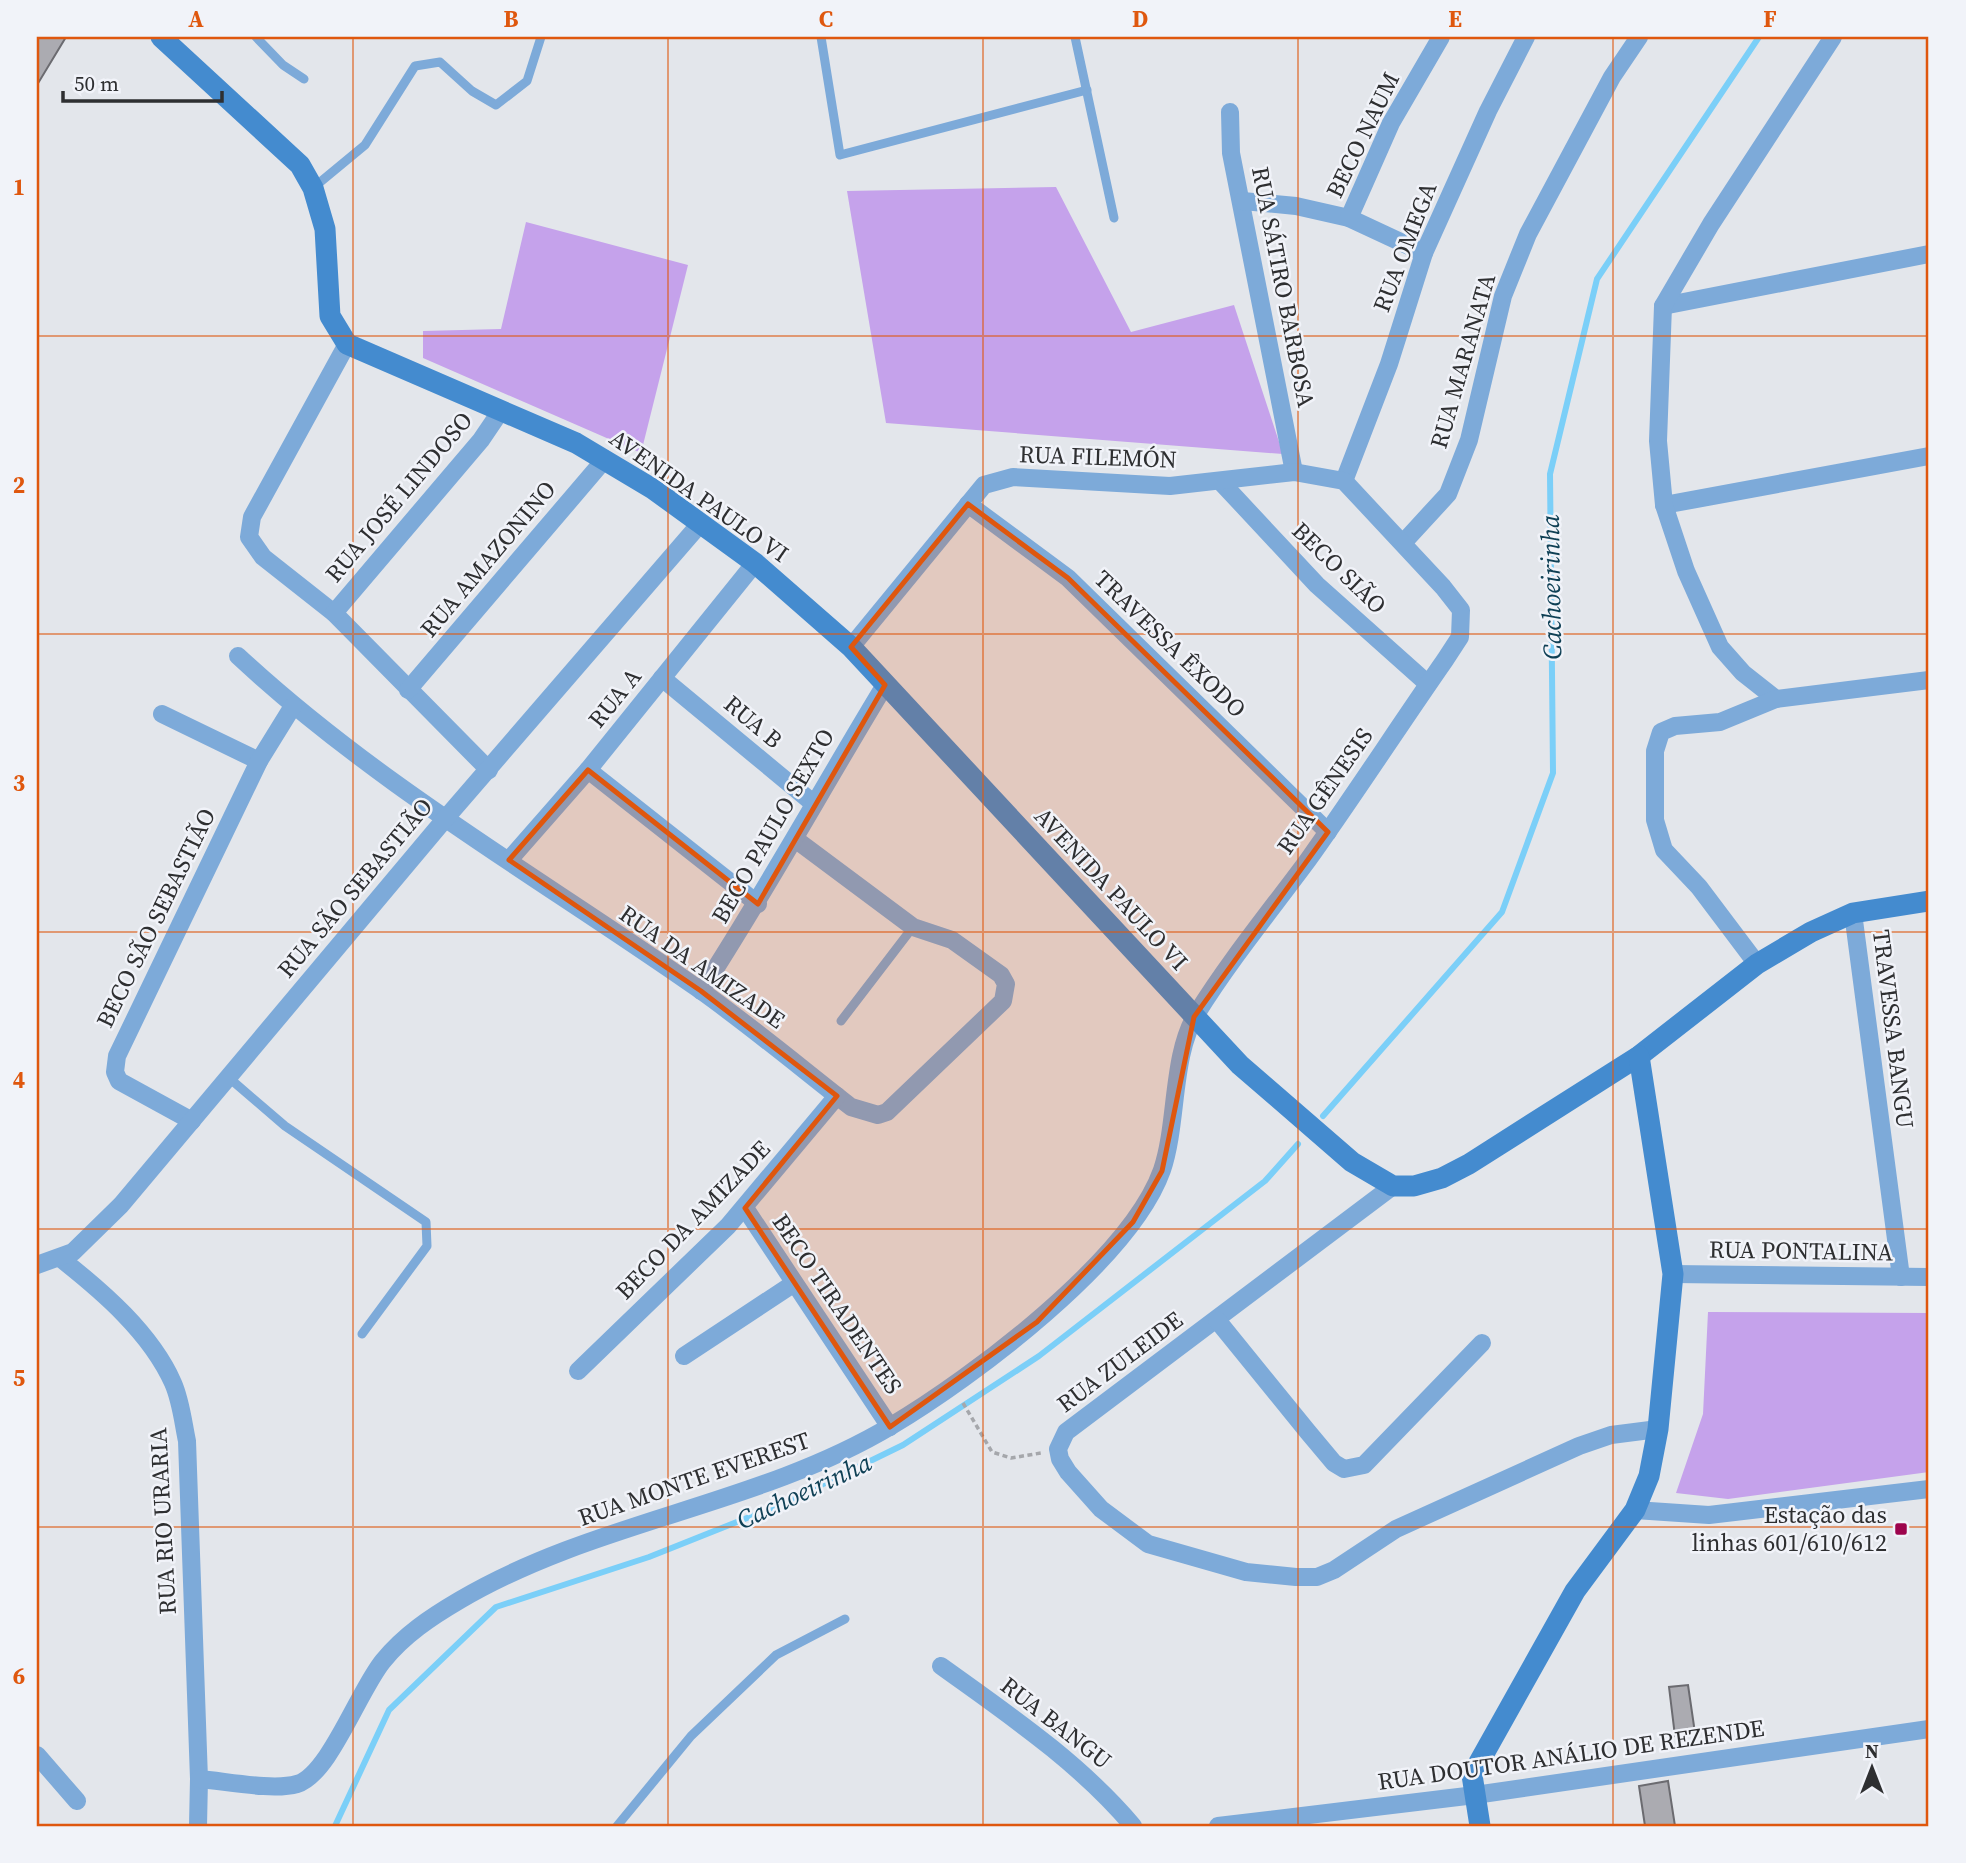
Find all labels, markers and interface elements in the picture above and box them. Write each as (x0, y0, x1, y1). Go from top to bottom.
text: A (188, 3, 204, 35)
text: B (504, 3, 519, 35)
text: C (819, 3, 833, 35)
text: D (1132, 3, 1148, 35)
text: E (1448, 3, 1462, 35)
text: F (1763, 3, 1777, 35)
scale bar (63, 60, 222, 104)
street label: BECO NAUM (1318, 66, 1407, 203)
text: 50 m (74, 69, 119, 98)
street label: RUA SÁTIRO BARBOSA (1244, 164, 1323, 410)
text: 1 (13, 171, 25, 203)
street label: RUA OMEGA (1365, 177, 1444, 316)
street label: RUA MARANATA (1422, 269, 1503, 452)
street label: RUA JOSÉ LINDOSO (317, 404, 480, 589)
street label: AVENIDA PAULO VI (603, 421, 796, 570)
street label: RUA FILEMÓN (1018, 437, 1178, 476)
text: 2 (13, 469, 25, 501)
street label: RUA AMAZONINO (412, 473, 563, 644)
street label: BECO SIÃO (1285, 514, 1394, 621)
water label: Cachoeirinha (1532, 514, 1570, 660)
street label: TRAVESSA ÊXODO (1087, 563, 1254, 725)
street label: RUA A (580, 661, 649, 734)
street label: RUA B (717, 687, 790, 756)
street label: RUA GÊNESIS (1269, 721, 1380, 861)
street label: BECO PAULO SEXTO (703, 722, 842, 929)
text: 3 (13, 767, 25, 799)
street label: RUA SÃO SEBASTIÃO (269, 791, 440, 985)
street label: AVENIDA PAULO VI (1027, 800, 1196, 977)
street label: BECO SÃO SEBASTIÃO (88, 803, 223, 1033)
street label: RUA DA AMIZADE (613, 897, 792, 1036)
street label: TRAVESSA BANGU (1865, 928, 1922, 1130)
text: 4 (13, 1064, 25, 1096)
street label: BECO DA AMIZADE (608, 1133, 777, 1307)
street label: BECO TIRADENTES (765, 1207, 910, 1400)
street label: RUA PONTALINA (1709, 1232, 1893, 1269)
street label: RUA ZULEIDE (1050, 1303, 1189, 1420)
text: 5 (13, 1362, 25, 1394)
street label: RUA MONTE EVEREST (574, 1423, 815, 1534)
street label: RUA RIO URARIA (141, 1427, 184, 1615)
water label: Cachoeirinha (731, 1444, 878, 1538)
place label: Estação das linhas 601/610/612 (1692, 1498, 1887, 1559)
marker: Estação das linhas 601/610/612 (1893, 1521, 1909, 1537)
text: 6 (13, 1660, 25, 1692)
street label: RUA BANGU (994, 1669, 1119, 1776)
street label: RUA DOUTOR ANÁLIO DE REZENDE (1376, 1711, 1766, 1798)
north arrow (1836, 1734, 1906, 1804)
text: N (1865, 1738, 1879, 1764)

